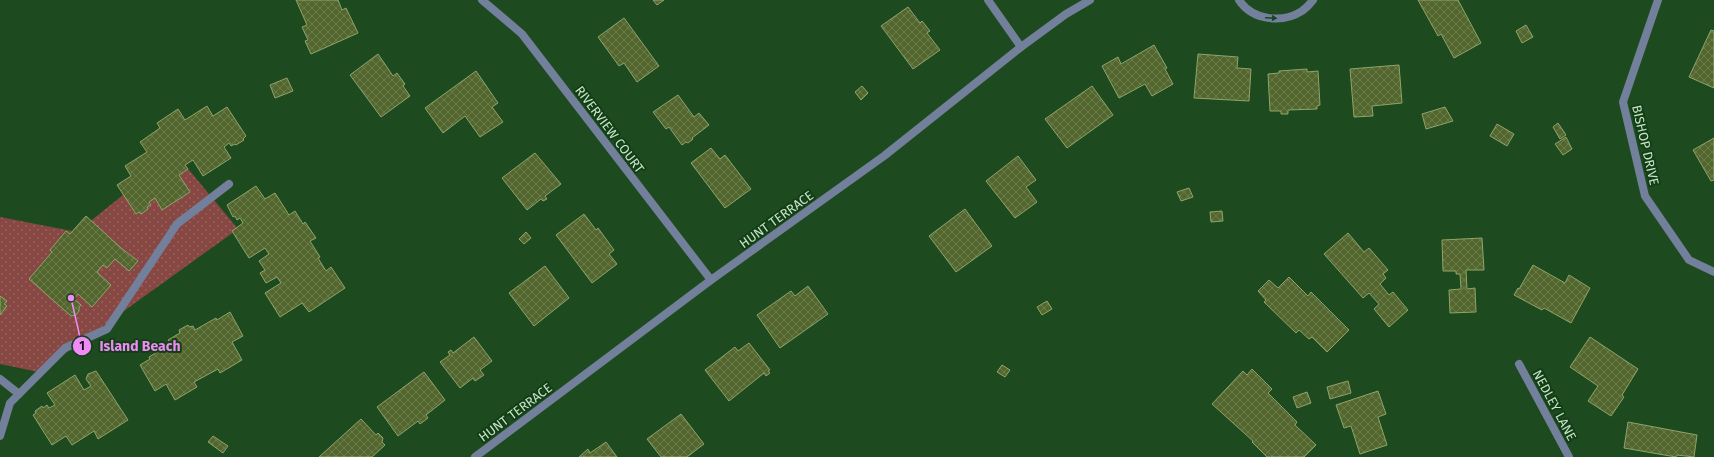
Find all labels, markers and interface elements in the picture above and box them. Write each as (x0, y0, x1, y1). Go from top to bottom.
one-way arrow (1265, 15, 1278, 21)
street label: RIVERVIEW COURT (572, 83, 647, 176)
street label: BISHOP DRIVE (1629, 104, 1662, 187)
street label: HUNT TERRACE (737, 188, 816, 251)
callout: Island Beach (72, 333, 189, 359)
text: Island Beach (99, 338, 181, 355)
text: 1 (79, 339, 85, 353)
street label: NEDLEY LANE (1530, 367, 1579, 443)
street label: HUNT TERRACE (476, 380, 555, 445)

